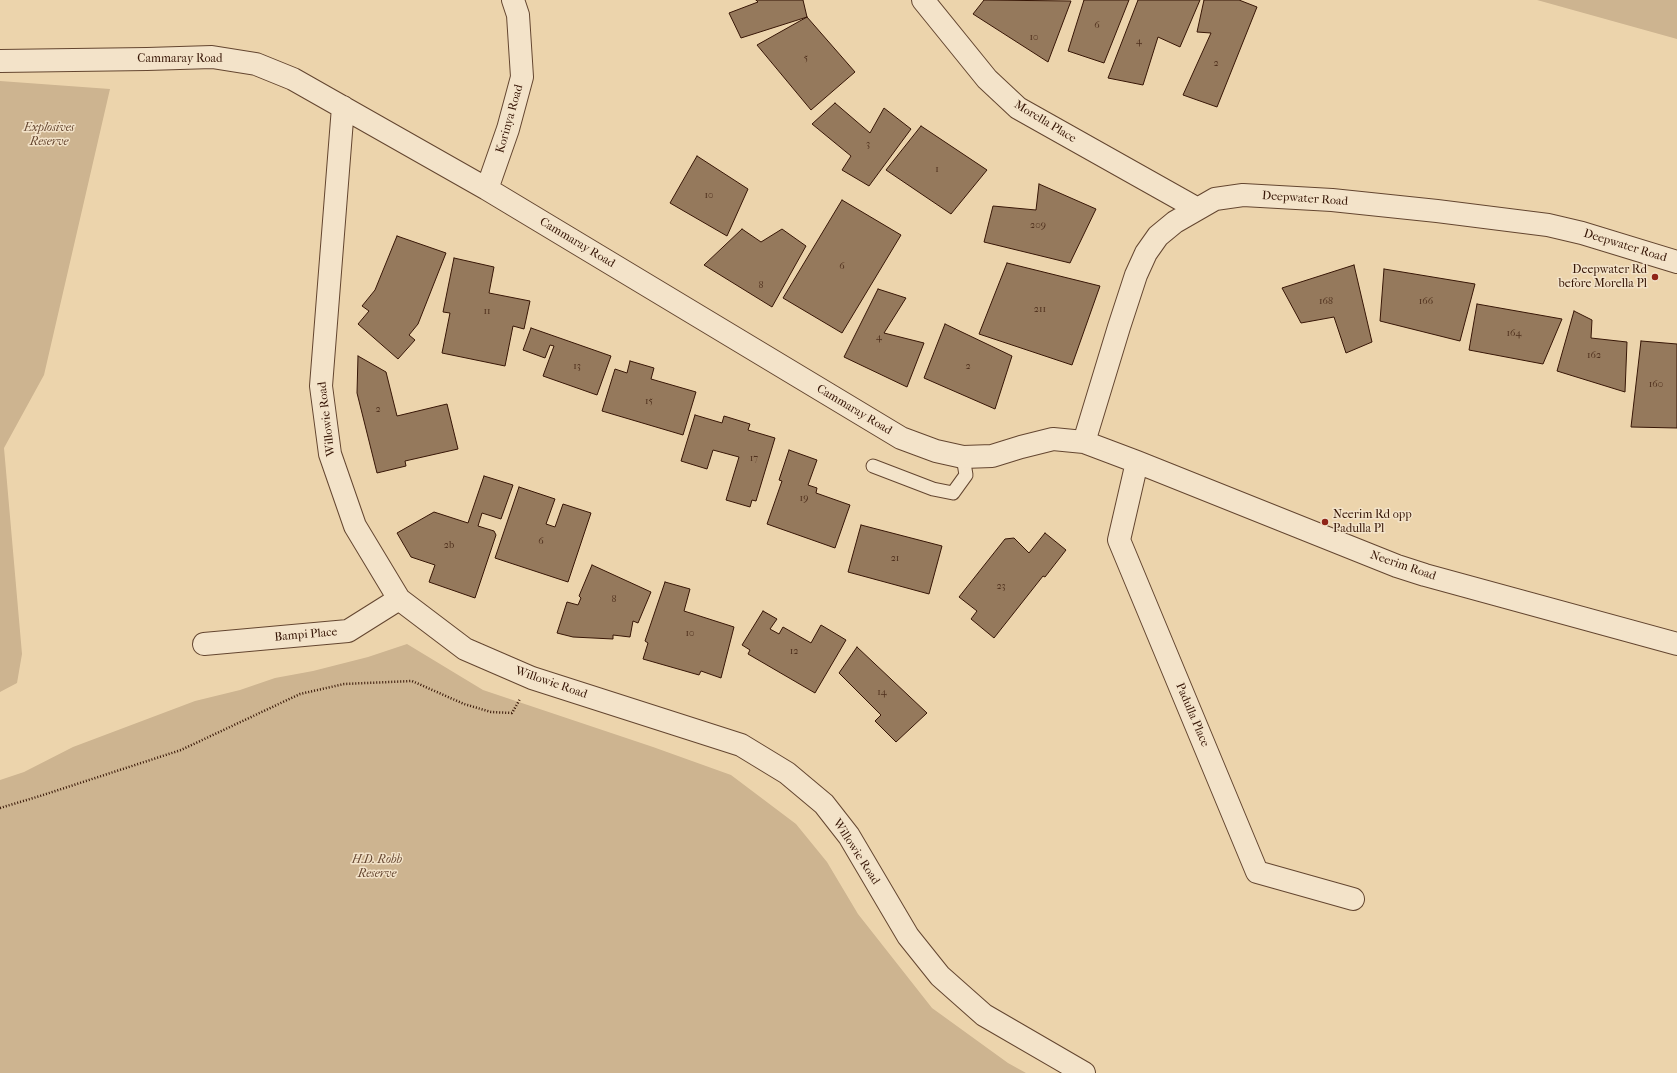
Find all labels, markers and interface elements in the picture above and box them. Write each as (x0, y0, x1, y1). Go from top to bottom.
house number: 6 (1094, 20, 1100, 32)
house number: 10 (1029, 32, 1039, 44)
house number: 4 (1136, 36, 1142, 48)
street label: Cammaray Road (137, 52, 223, 66)
house number: 5 (804, 53, 808, 65)
house number: 2 (1213, 58, 1219, 70)
street label: Korinya Road (493, 83, 527, 155)
street label: Morella Place (1011, 98, 1079, 146)
park label: Explosives Reserve (24, 121, 74, 149)
house number: 3 (866, 139, 870, 151)
house number: 1 (935, 164, 939, 176)
street label: Deepwater Road (1261, 189, 1349, 209)
house number: 10 (704, 190, 714, 202)
street label: Cammaray Road (537, 215, 617, 271)
house number: 209 (1030, 220, 1046, 232)
street label: Deepwater Road (1582, 227, 1668, 265)
house number: 6 (839, 261, 845, 273)
place label: Deepwater Rd before Morella Pl (1558, 263, 1647, 291)
marker: Deepwater Rd before Morella Pl (1650, 272, 1660, 282)
house number: 8 (758, 280, 764, 292)
house number: 168 (1319, 296, 1333, 308)
house number: 166 (1419, 296, 1433, 308)
house number: 211 (1034, 304, 1046, 316)
house number: 11 (483, 306, 491, 318)
house number: 164 (1507, 328, 1521, 340)
house number: 4 (876, 332, 882, 344)
house number: 162 (1587, 350, 1601, 362)
house number: 13 (573, 361, 581, 373)
house number: 2 (965, 361, 971, 373)
house number: 160 (1649, 379, 1663, 391)
street label: Willowie Road (315, 381, 339, 457)
street label: Cammaray Road (814, 382, 894, 438)
house number: 15 (645, 396, 653, 408)
house number: 2 (375, 404, 381, 416)
house number: 17 (750, 453, 758, 465)
house number: 19 (800, 493, 808, 505)
place label: Neerim Rd opp Padulla Pl (1333, 508, 1412, 536)
marker: Neerim Rd opp Padulla Pl (1320, 517, 1330, 527)
house number: 6 (538, 536, 544, 548)
house number: 2b (444, 540, 454, 552)
street label: Neerim Road (1368, 548, 1438, 584)
house number: 21 (891, 553, 899, 565)
house number: 23 (996, 581, 1006, 593)
house number: 8 (611, 594, 617, 606)
street label: Bampi Place (274, 625, 338, 645)
house number: 10 (685, 628, 695, 640)
house number: 12 (790, 646, 798, 658)
street label: Willowie Road (513, 664, 589, 702)
street label: Padulla Place (1172, 681, 1212, 749)
house number: 14 (877, 687, 887, 699)
street label: Willowie Road (829, 817, 883, 887)
park label: H.D. Robb Reserve (352, 853, 402, 881)

